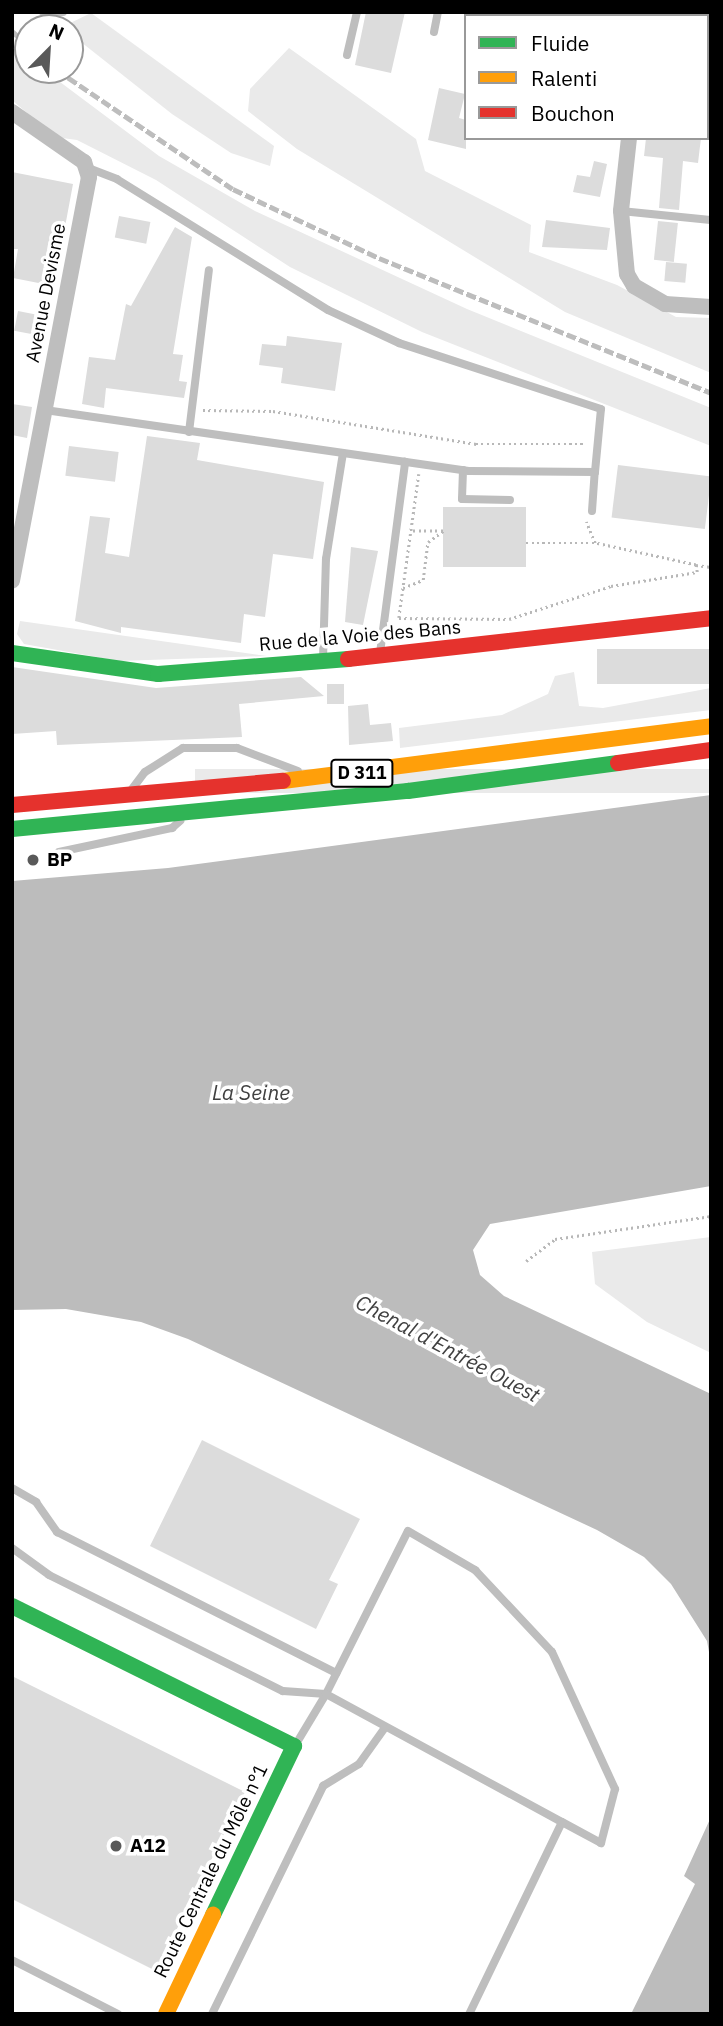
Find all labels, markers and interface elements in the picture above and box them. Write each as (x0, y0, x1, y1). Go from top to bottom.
north arrow (14, 14, 84, 84)
legend (464, 14, 709, 140)
text: N (46, 18, 68, 45)
text: Fluide (531, 29, 589, 57)
text: Ralenti (531, 64, 597, 92)
text: Bouchon (531, 99, 615, 127)
street label: Avenue Devisme (21, 221, 71, 365)
street label: Rue de la Voie des Bans (258, 616, 462, 656)
road number: D 311 (329, 758, 395, 788)
place label: BP (47, 849, 72, 871)
marker: BP (25, 852, 41, 868)
water label: La Seine (212, 1079, 290, 1105)
water label: Chenal d'Entrée Ouest (352, 1289, 544, 1407)
street label: Route Centrale du Môle n°1 (149, 1760, 273, 1982)
place label: A12 (130, 1835, 166, 1857)
marker: A12 (108, 1838, 124, 1854)

